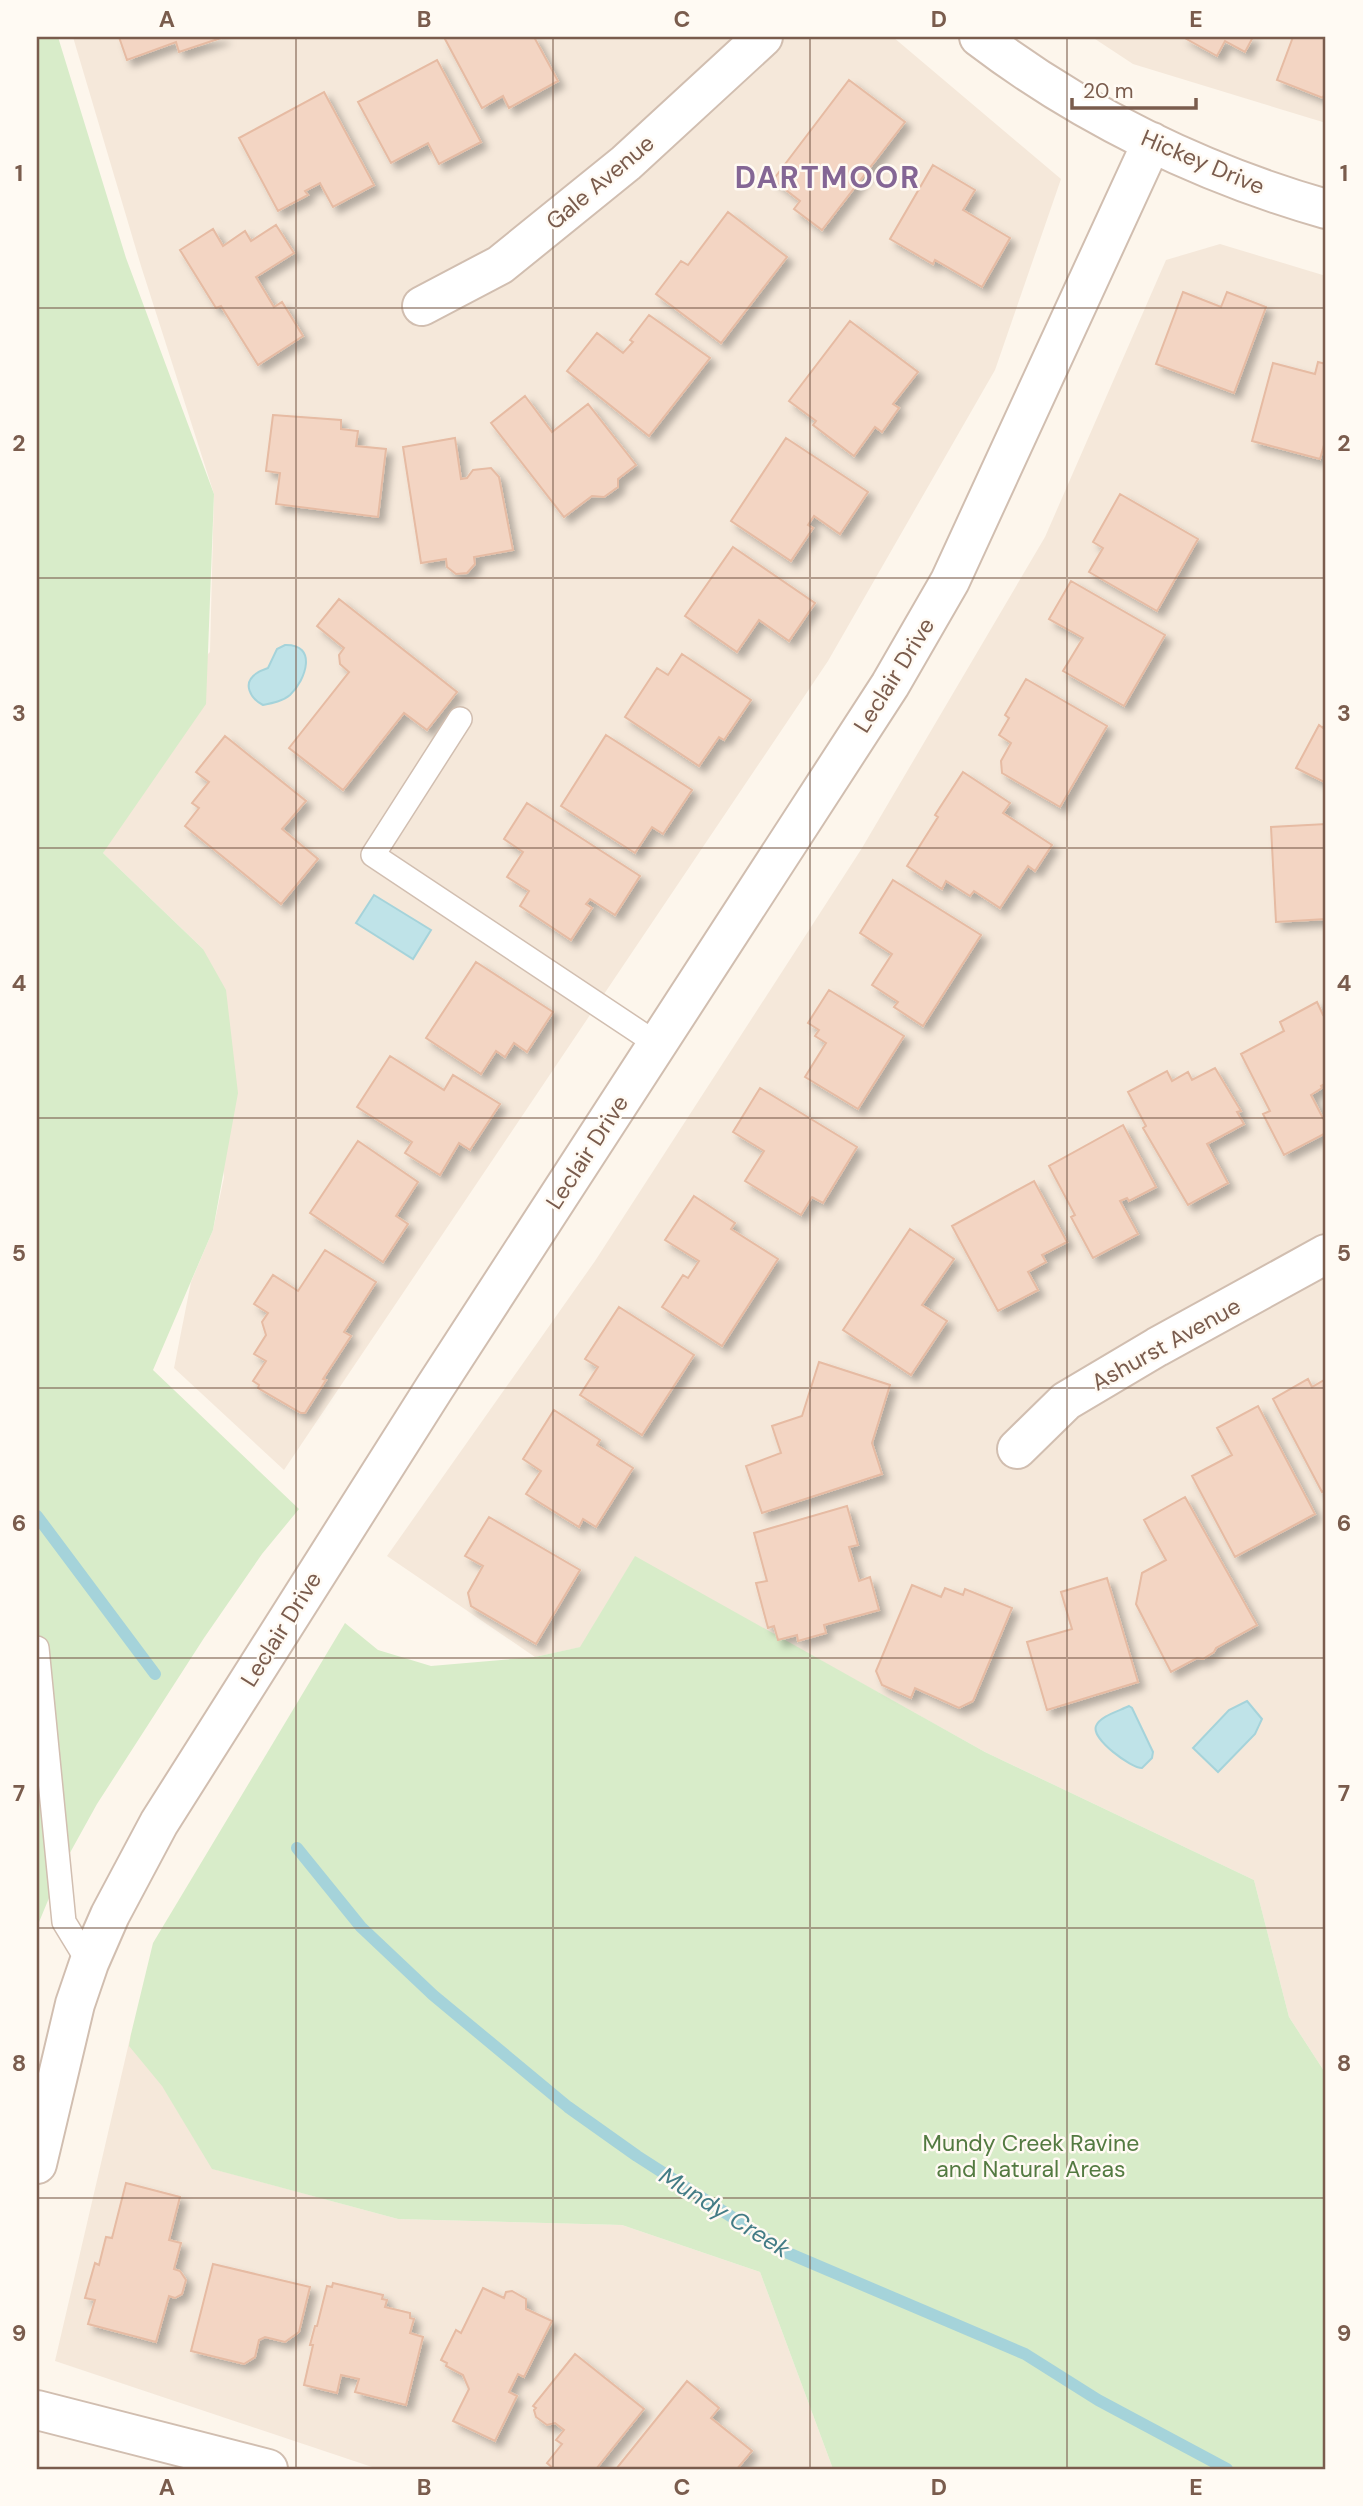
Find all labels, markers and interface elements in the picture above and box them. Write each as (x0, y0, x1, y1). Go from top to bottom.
text: A (159, 4, 175, 34)
text: B (417, 4, 431, 34)
text: C (674, 4, 690, 34)
text: D (931, 4, 947, 34)
text: E (1189, 4, 1203, 34)
scale bar (1072, 66, 1197, 110)
text: 20 m (1083, 77, 1134, 105)
street label: Hickey Drive (1137, 123, 1269, 201)
street label: Gale Avenue (540, 128, 660, 236)
text: 1 (15, 158, 23, 188)
district label: DARTMOOR (735, 158, 921, 197)
text: 1 (1340, 158, 1348, 188)
text: 2 (12, 428, 26, 458)
text: 2 (1337, 428, 1351, 458)
street label: Leclair Drive (847, 612, 941, 738)
text: 3 (12, 698, 26, 728)
text: 3 (1337, 698, 1351, 728)
text: 4 (12, 968, 27, 998)
text: 4 (1337, 968, 1352, 998)
street label: Leclair Drive (539, 1089, 635, 1215)
text: 5 (12, 1238, 26, 1268)
text: 5 (1337, 1238, 1351, 1268)
street label: Ashurst Avenue (1086, 1291, 1246, 1397)
text: 6 (12, 1508, 26, 1538)
text: 6 (1337, 1508, 1351, 1538)
street label: Leclair Drive (234, 1566, 328, 1692)
text: 7 (13, 1778, 25, 1808)
text: 7 (1338, 1778, 1350, 1808)
text: 8 (12, 2048, 26, 2078)
text: 8 (1337, 2048, 1351, 2078)
park label: Mundy Creek Ravine and Natural Areas (923, 2128, 1139, 2184)
water label: Mundy Creek (654, 2160, 797, 2265)
text: 9 (12, 2318, 26, 2348)
text: 9 (1337, 2318, 1351, 2348)
text: A (159, 2472, 175, 2502)
text: B (417, 2472, 431, 2502)
text: C (674, 2472, 690, 2502)
text: D (931, 2472, 947, 2502)
text: E (1189, 2472, 1203, 2502)

